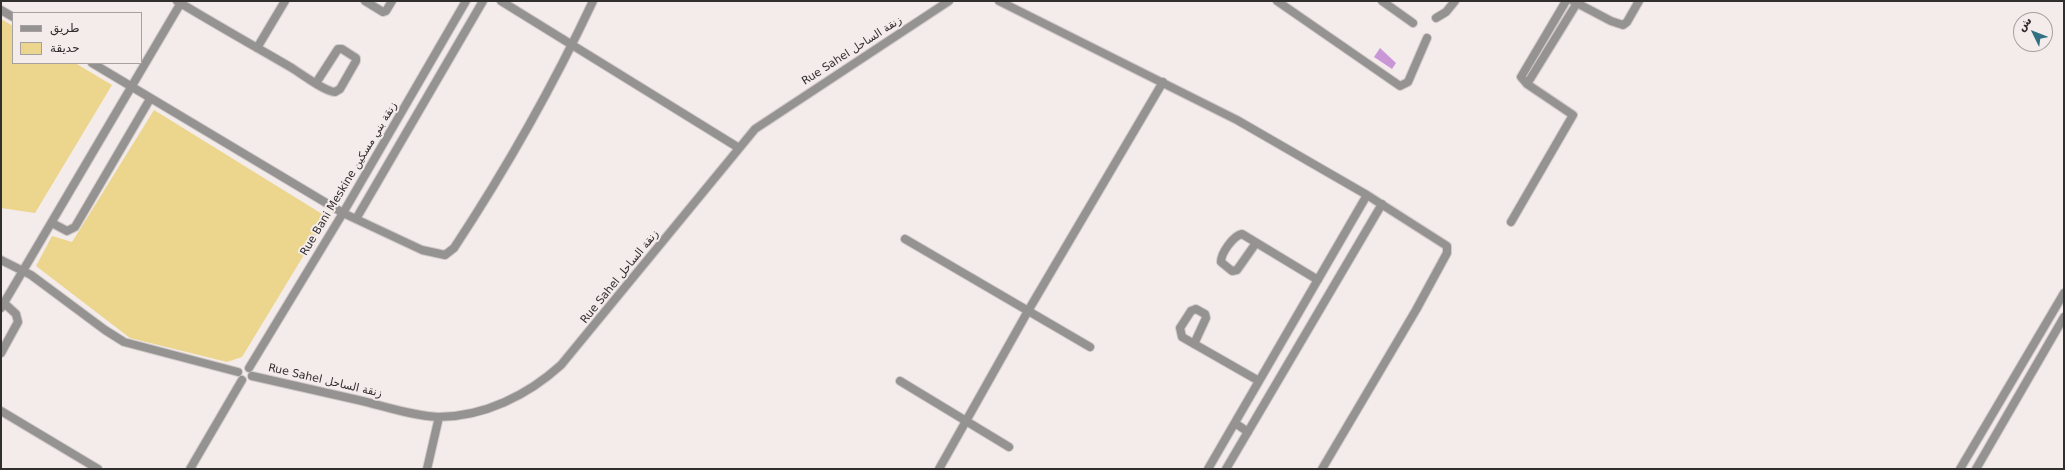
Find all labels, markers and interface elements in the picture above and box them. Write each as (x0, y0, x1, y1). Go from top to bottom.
legend (12, 12, 142, 64)
north arrow (2013, 12, 2053, 52)
street label: Rue Sahel زنقة الساحل (800, 14, 904, 88)
text: ش (2015, 14, 2035, 34)
text: طريق (50, 21, 80, 35)
text: حديقة (50, 41, 80, 55)
street label: Rue Bani Meskine زنقة بني مسكين (298, 100, 400, 258)
street label: Rue Sahel زنقة الساحل (578, 228, 662, 326)
street label: Rue Sahel زنقة الساحل (267, 361, 383, 401)

